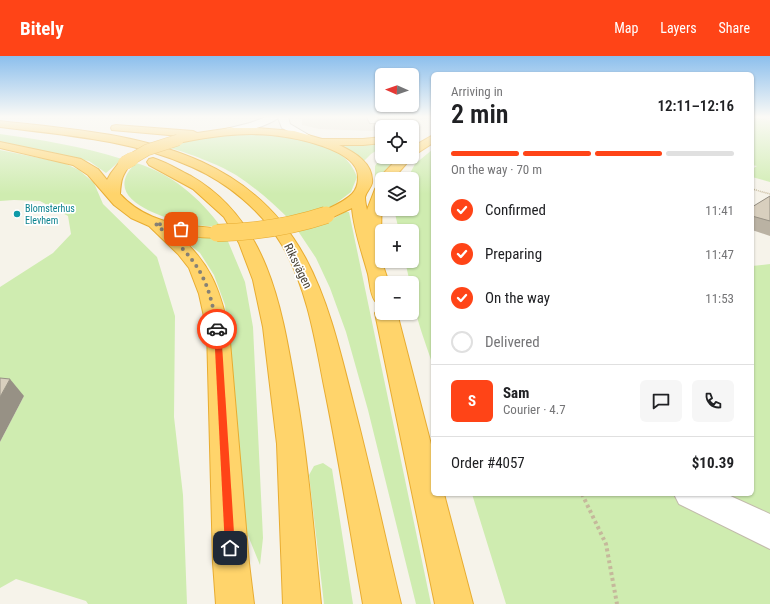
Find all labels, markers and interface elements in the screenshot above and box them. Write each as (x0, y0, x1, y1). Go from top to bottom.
text: Bitely (20, 17, 64, 40)
text: Map (614, 20, 638, 36)
text: Layers (660, 20, 697, 36)
text: Share (719, 20, 750, 36)
north arrow (375, 68, 419, 112)
map controls (375, 68, 419, 320)
text: Arriving in (451, 84, 503, 99)
text: 12:11–12:16 (657, 97, 734, 115)
text: 2 min (451, 99, 509, 129)
button: locate (375, 120, 419, 164)
text: On the way · 70 m (451, 162, 542, 177)
button: layers (375, 172, 419, 216)
icon: check (451, 199, 473, 221)
text: Confirmed (485, 201, 546, 219)
place label: Blomsterhus Elevhem (25, 203, 75, 226)
text: 11:41 (705, 203, 734, 218)
marker: Blomsterhus Elevhem (12, 209, 22, 219)
pin (164, 212, 198, 246)
icon: bag (170, 218, 192, 240)
button: + (375, 224, 419, 268)
street label: Riksvägen (281, 241, 315, 291)
icon: check (451, 243, 473, 265)
text: Preparing (485, 245, 542, 263)
text: 11:47 (705, 247, 734, 262)
button: − (375, 276, 419, 320)
icon: check (451, 287, 473, 309)
text: On the way (485, 289, 550, 307)
text: 11:53 (705, 291, 734, 306)
courier (197, 309, 237, 349)
icon: car (206, 318, 228, 340)
text: Delivered (485, 333, 540, 351)
button: chat (640, 380, 682, 422)
button: phone (692, 380, 734, 422)
text: Sam (503, 384, 529, 402)
text: S (468, 392, 476, 410)
text: Courier · 4.7 (503, 402, 566, 417)
text: Order #4057 (451, 454, 525, 472)
text: $10.39 (692, 454, 734, 472)
pin (213, 531, 247, 565)
icon: home (219, 537, 241, 559)

